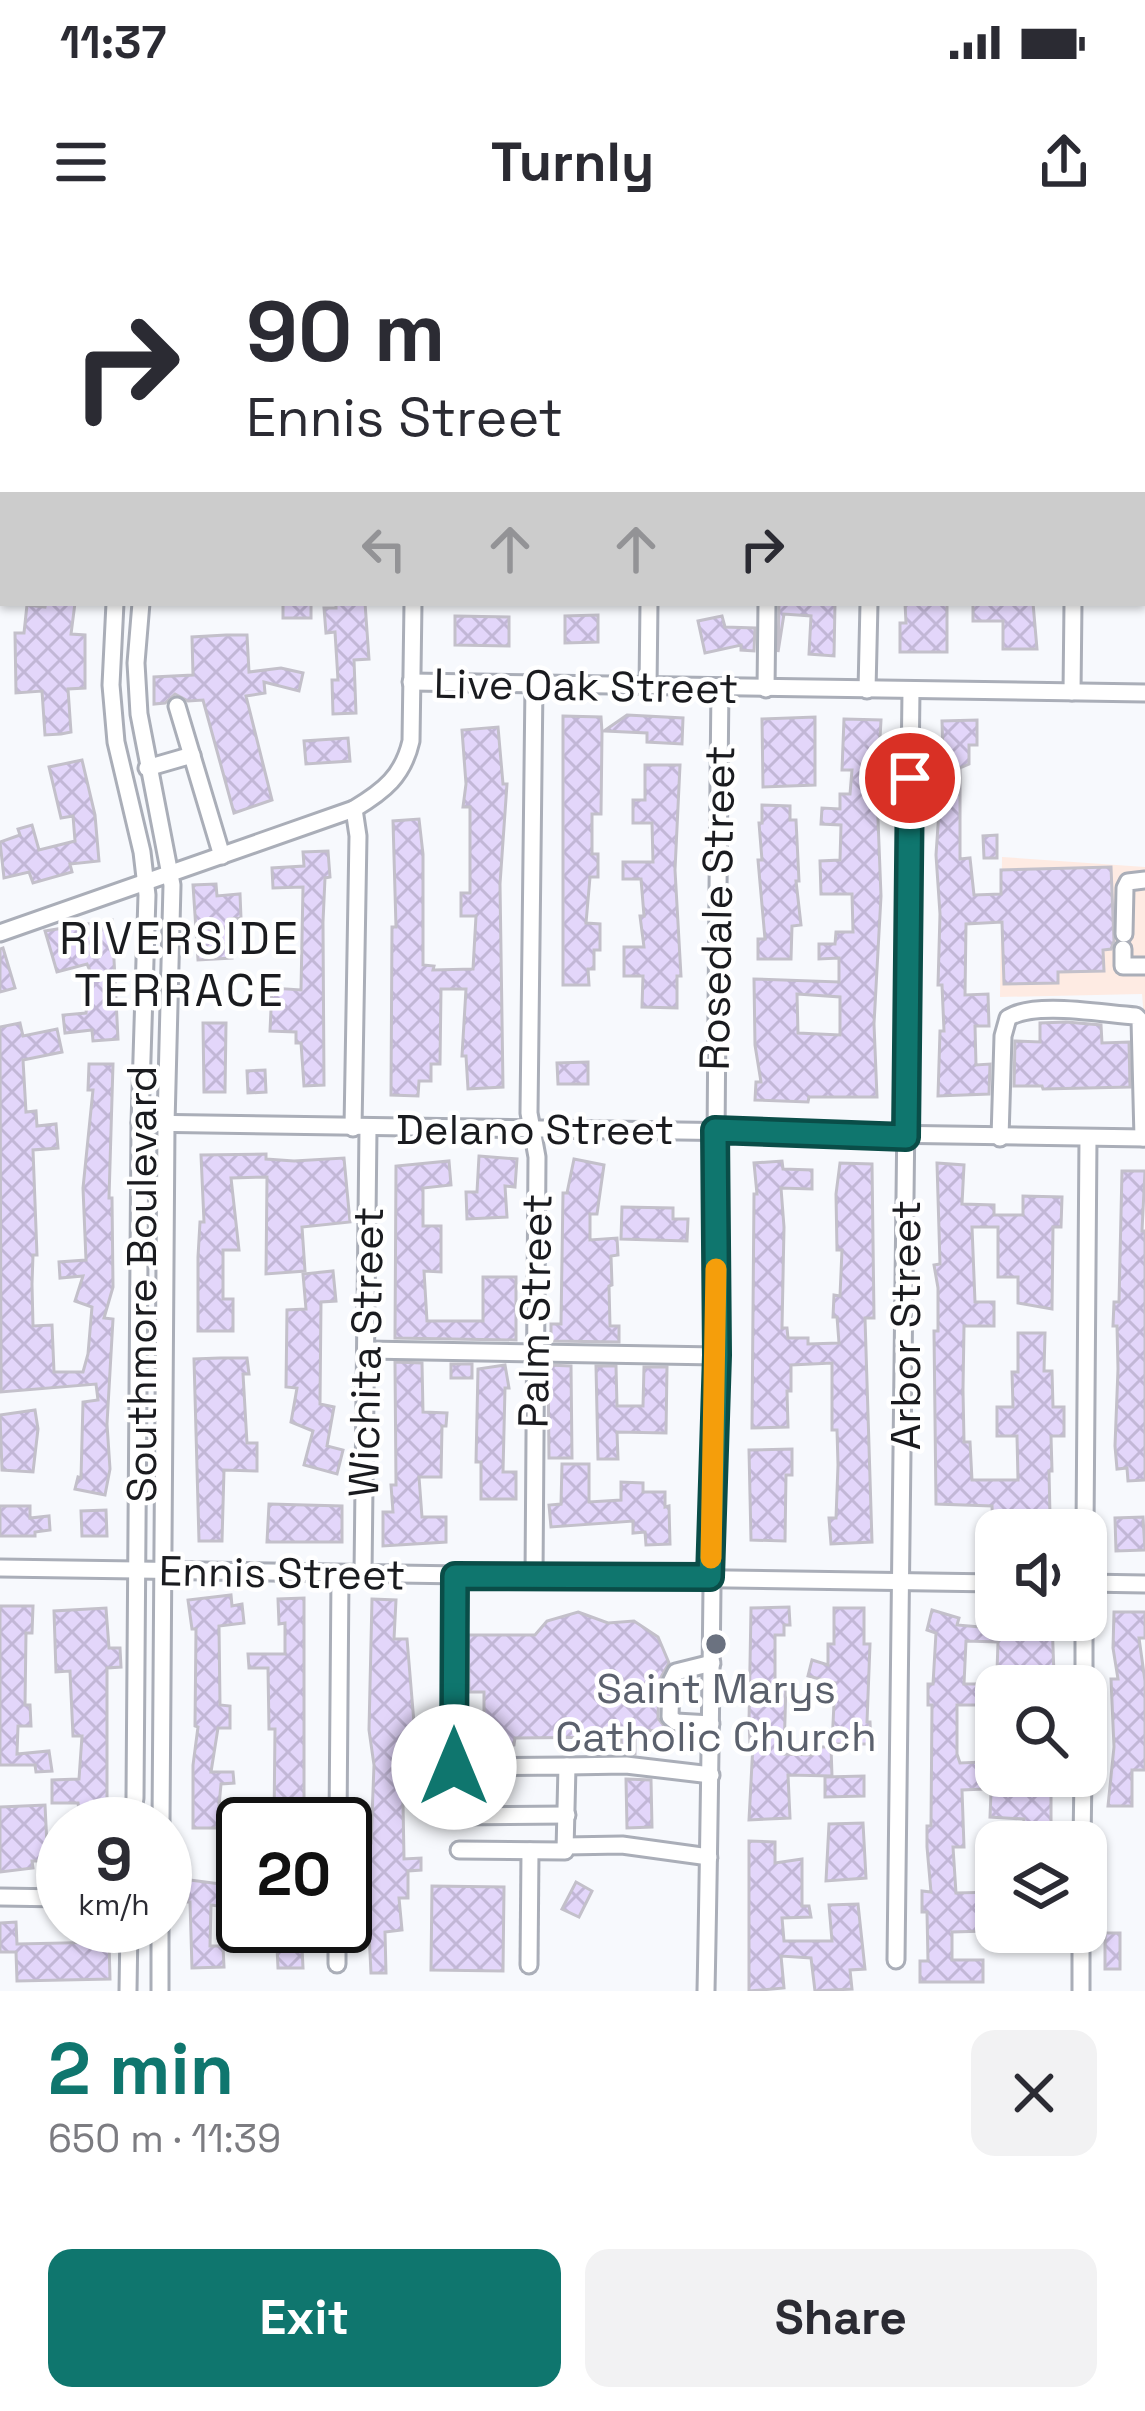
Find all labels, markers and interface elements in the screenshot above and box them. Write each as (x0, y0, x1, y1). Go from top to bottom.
text: 11:37 (60, 14, 166, 71)
text: Turnly (491, 128, 654, 197)
icon: menu (48, 129, 114, 195)
icon: share (1031, 129, 1097, 195)
text: 90 m (246, 278, 445, 386)
icon: right (48, 288, 204, 444)
text: Ennis Street (246, 383, 563, 452)
icon: left (351, 516, 417, 582)
icon: ahead (477, 516, 543, 582)
icon: ahead (603, 516, 669, 582)
icon: right (729, 516, 795, 582)
street label: Live Oak Street (433, 657, 739, 715)
pin (859, 727, 961, 829)
street label: Rosedale Street (688, 745, 746, 1071)
icon: arrive (877, 745, 943, 811)
district label: RIVERSIDE TERRACE (59, 910, 301, 1019)
street label: Southmore Boulevard (115, 1065, 168, 1503)
street label: Delano Street (396, 1103, 674, 1156)
street label: Palm Street (506, 1193, 564, 1429)
street label: Arbor Street (879, 1200, 932, 1450)
street label: Wichita Street (337, 1206, 395, 1498)
map controls (975, 1509, 1107, 1953)
button: sound (975, 1509, 1107, 1641)
street label: Ennis Street (158, 1544, 406, 1602)
marker: Saint Marys Catholic Church (703, 1631, 729, 1657)
place label: Saint Marys Catholic Church (555, 1662, 877, 1763)
button: search (975, 1665, 1107, 1797)
position arrow (391, 1704, 517, 1830)
speed limit sign: 20 (216, 1797, 372, 1953)
text: 9 (95, 1821, 133, 1898)
button: layers (975, 1821, 1107, 1953)
text: km/h (78, 1885, 150, 1924)
text: 2 min (48, 2023, 234, 2115)
button: close (971, 2030, 1097, 2156)
text: 650 m · 11:39 (48, 2114, 281, 2163)
button: Exit (48, 2249, 561, 2387)
button: Share (585, 2249, 1097, 2387)

